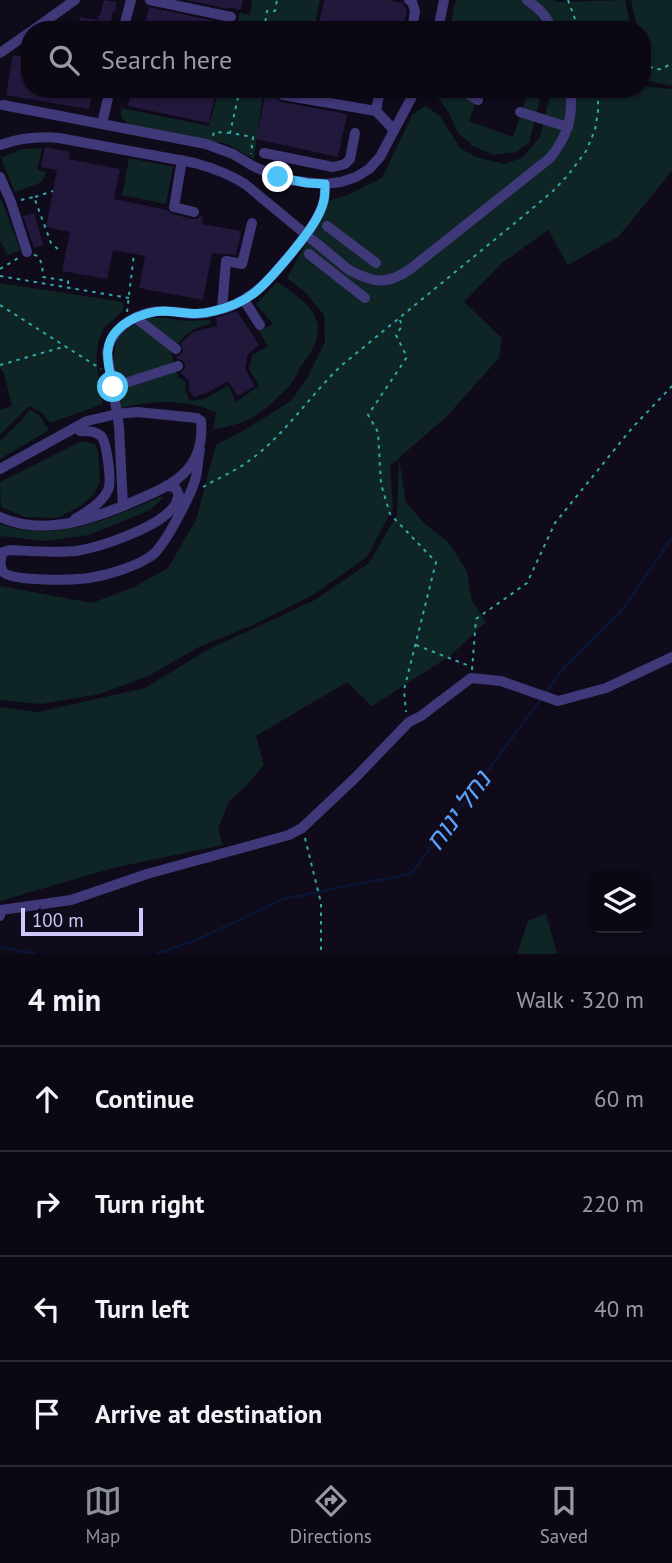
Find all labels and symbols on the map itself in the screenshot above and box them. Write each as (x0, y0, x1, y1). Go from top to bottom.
route end (262, 161, 293, 192)
route start (97, 371, 128, 402)
water label: נחל ינוח (418, 763, 499, 857)
scale bar (21, 905, 144, 937)

